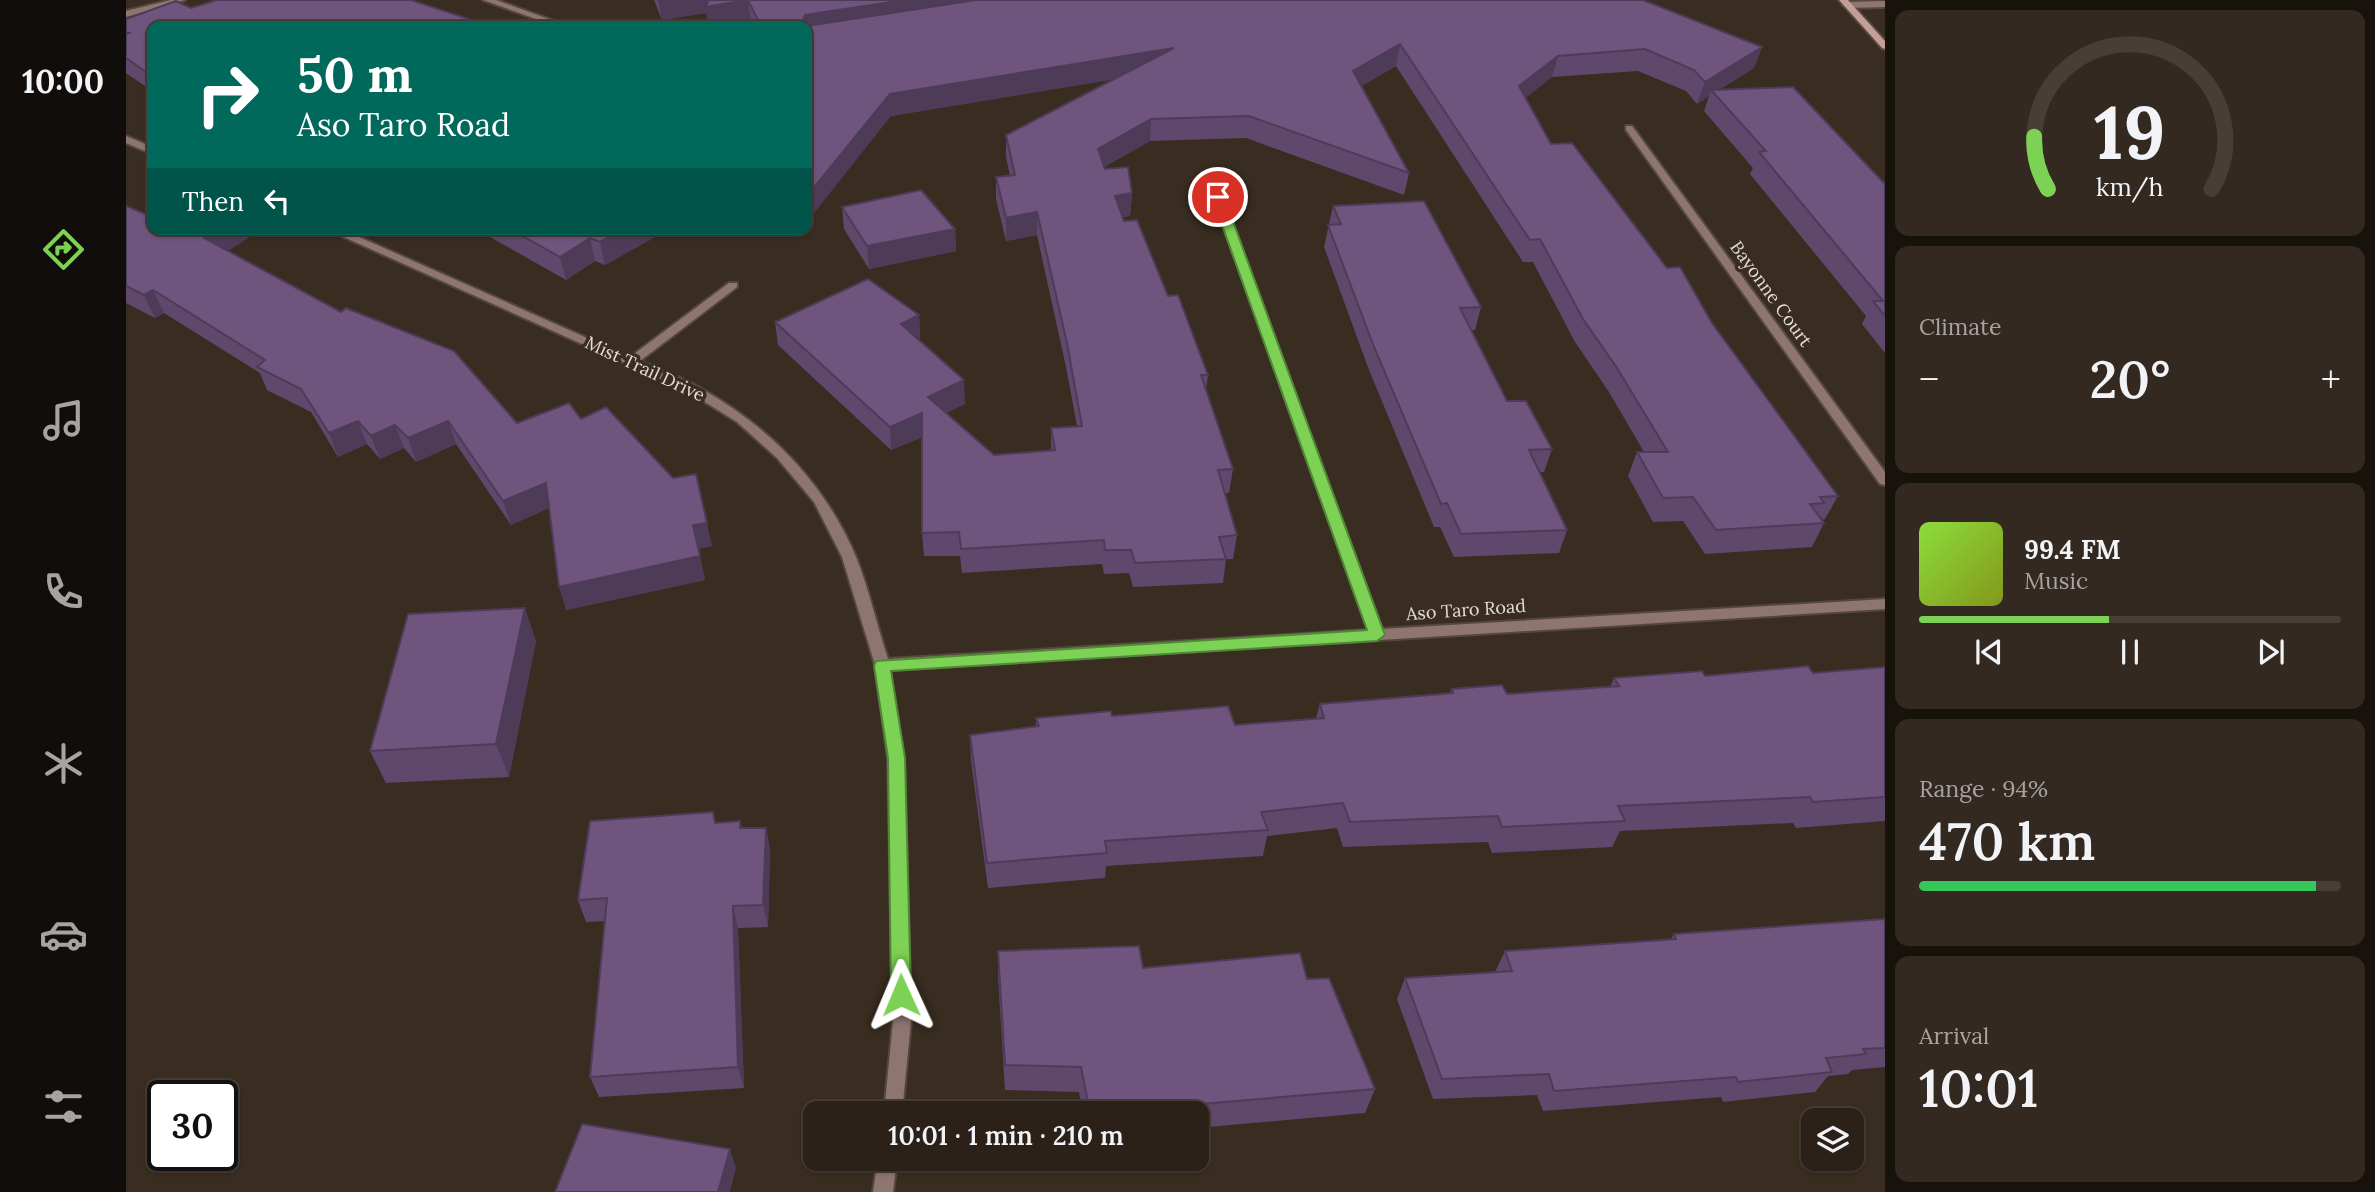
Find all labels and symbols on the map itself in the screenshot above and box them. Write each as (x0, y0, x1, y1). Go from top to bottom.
pin (1188, 167, 1248, 227)
street label: Bayonne Court (1725, 236, 1818, 351)
street label: Mist Trail Drive (582, 331, 709, 406)
street label: Aso Taro Road (1404, 594, 1527, 625)
position arrow (864, 958, 938, 1032)
speed limit sign: 30 (147, 1080, 238, 1171)

